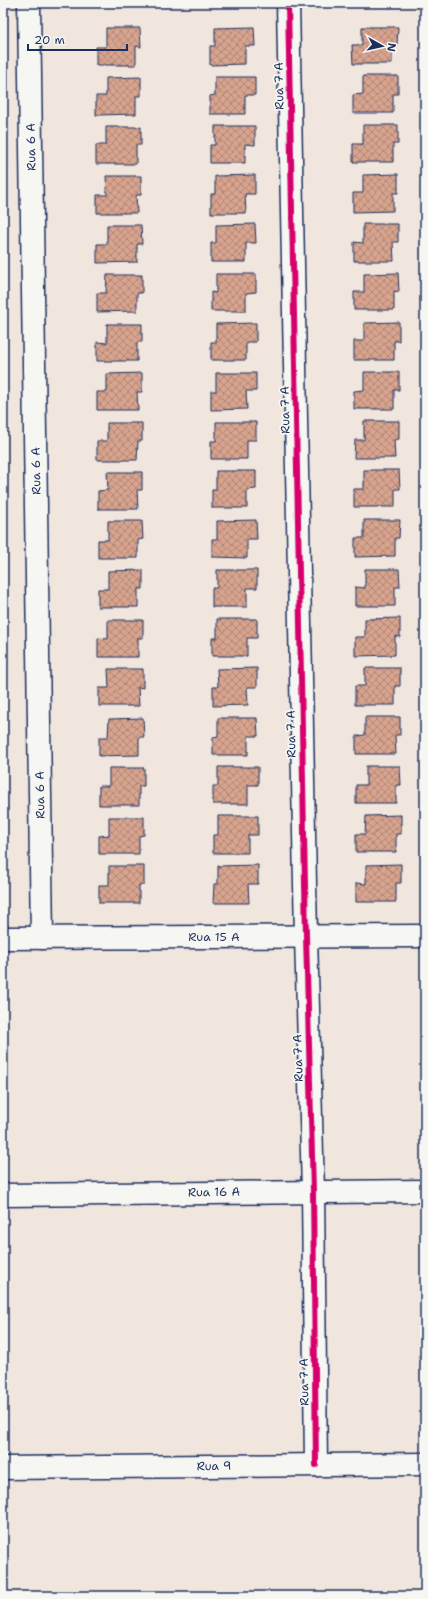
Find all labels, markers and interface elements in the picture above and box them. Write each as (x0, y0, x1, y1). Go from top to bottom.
scale bar (28, 26, 127, 52)
north arrow (362, 26, 402, 66)
text: 20 m (34, 32, 65, 48)
text: N (383, 42, 399, 53)
street label: Rua 7 A (271, 62, 287, 110)
street label: Rua 6 A (23, 123, 39, 171)
street label: Rua 7 A (277, 386, 293, 434)
street label: Rua 6 A (28, 447, 44, 495)
street label: Rua 7 A (283, 710, 299, 758)
street label: Rua 6 A (32, 771, 48, 819)
street label: Rua 15 A (188, 929, 240, 945)
street label: Rua 7 A (289, 1034, 307, 1082)
street label: Rua 16 A (188, 1184, 241, 1200)
street label: Rua 7 A (296, 1358, 312, 1406)
street label: Rua 9 (196, 1458, 232, 1474)

